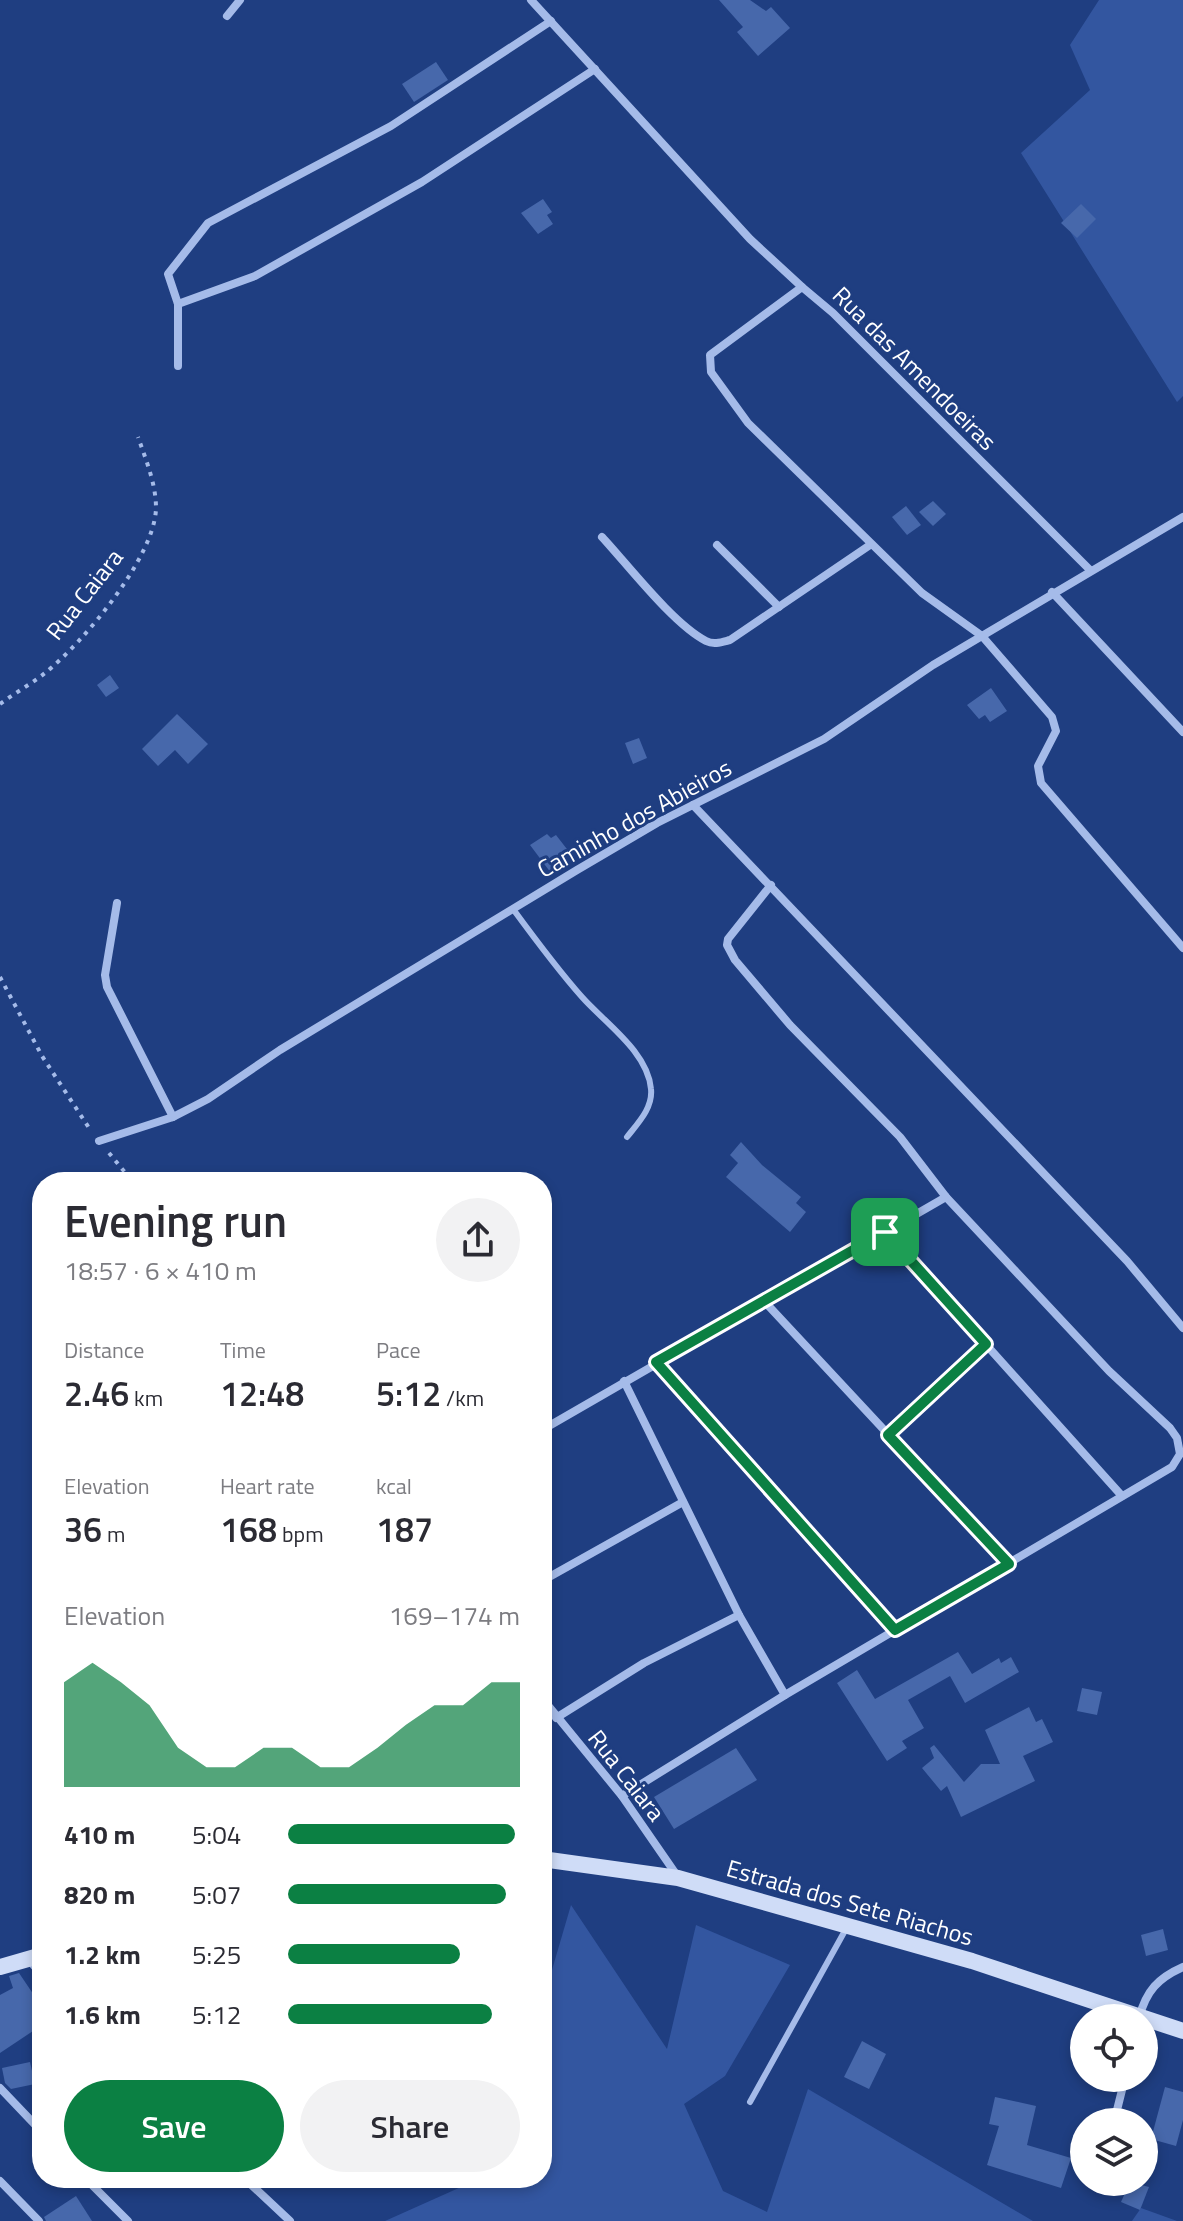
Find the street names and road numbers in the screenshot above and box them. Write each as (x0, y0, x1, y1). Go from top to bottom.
street label: Rua das Amendoeiras (825, 278, 1005, 458)
street label: Rua Caiara (37, 541, 131, 647)
street label: Caminho dos Abieiros (530, 750, 738, 886)
street label: Rua Caiara (580, 1722, 674, 1828)
street label: Estrada dos Sete Riachos (722, 1850, 978, 1954)

